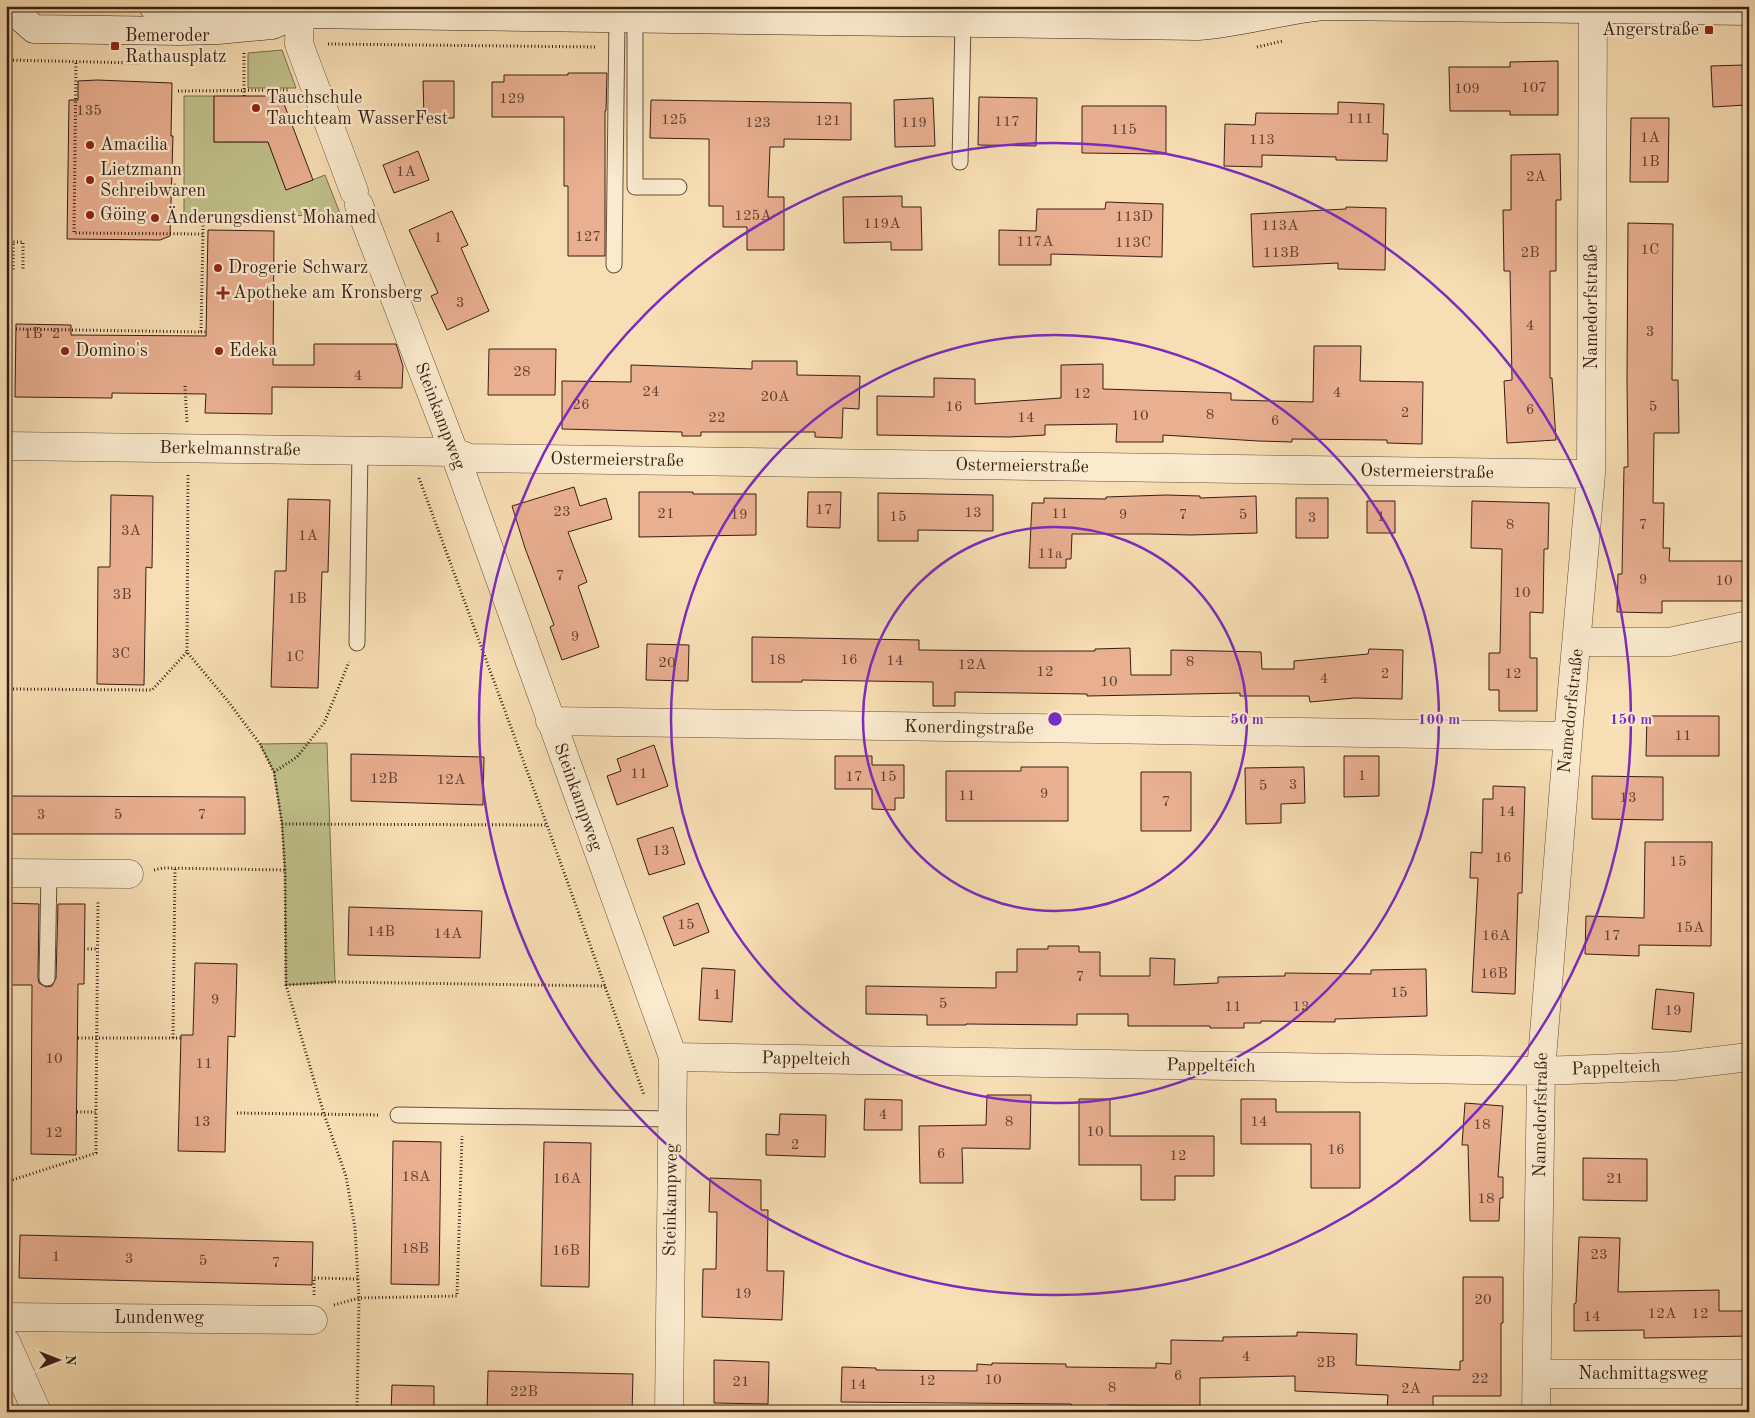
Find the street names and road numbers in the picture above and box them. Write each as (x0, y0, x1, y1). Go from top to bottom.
street label: Namedorfstraße (1583, 244, 1601, 370)
street label: Steinkampweg (411, 360, 469, 472)
street label: Berkelmannstraße (159, 439, 301, 459)
street label: Ostermeierstraße (550, 450, 684, 470)
street label: Ostermeierstraße (955, 456, 1089, 476)
street label: Ostermeierstraße (1360, 462, 1494, 482)
street label: Namedorfstraße (1556, 648, 1586, 774)
street label: Konerdingstraße (904, 718, 1034, 738)
street label: Steinkampweg (550, 741, 606, 853)
street label: Pappelteich (761, 1049, 851, 1069)
street label: Namedorfstraße (1531, 1052, 1551, 1178)
street label: Pappelteich (1166, 1056, 1256, 1076)
street label: Pappelteich (1571, 1057, 1661, 1079)
street label: Steinkampweg (661, 1143, 681, 1257)
street label: Lundenweg (114, 1309, 204, 1327)
street label: Nachmittagsweg (1578, 1365, 1708, 1383)

